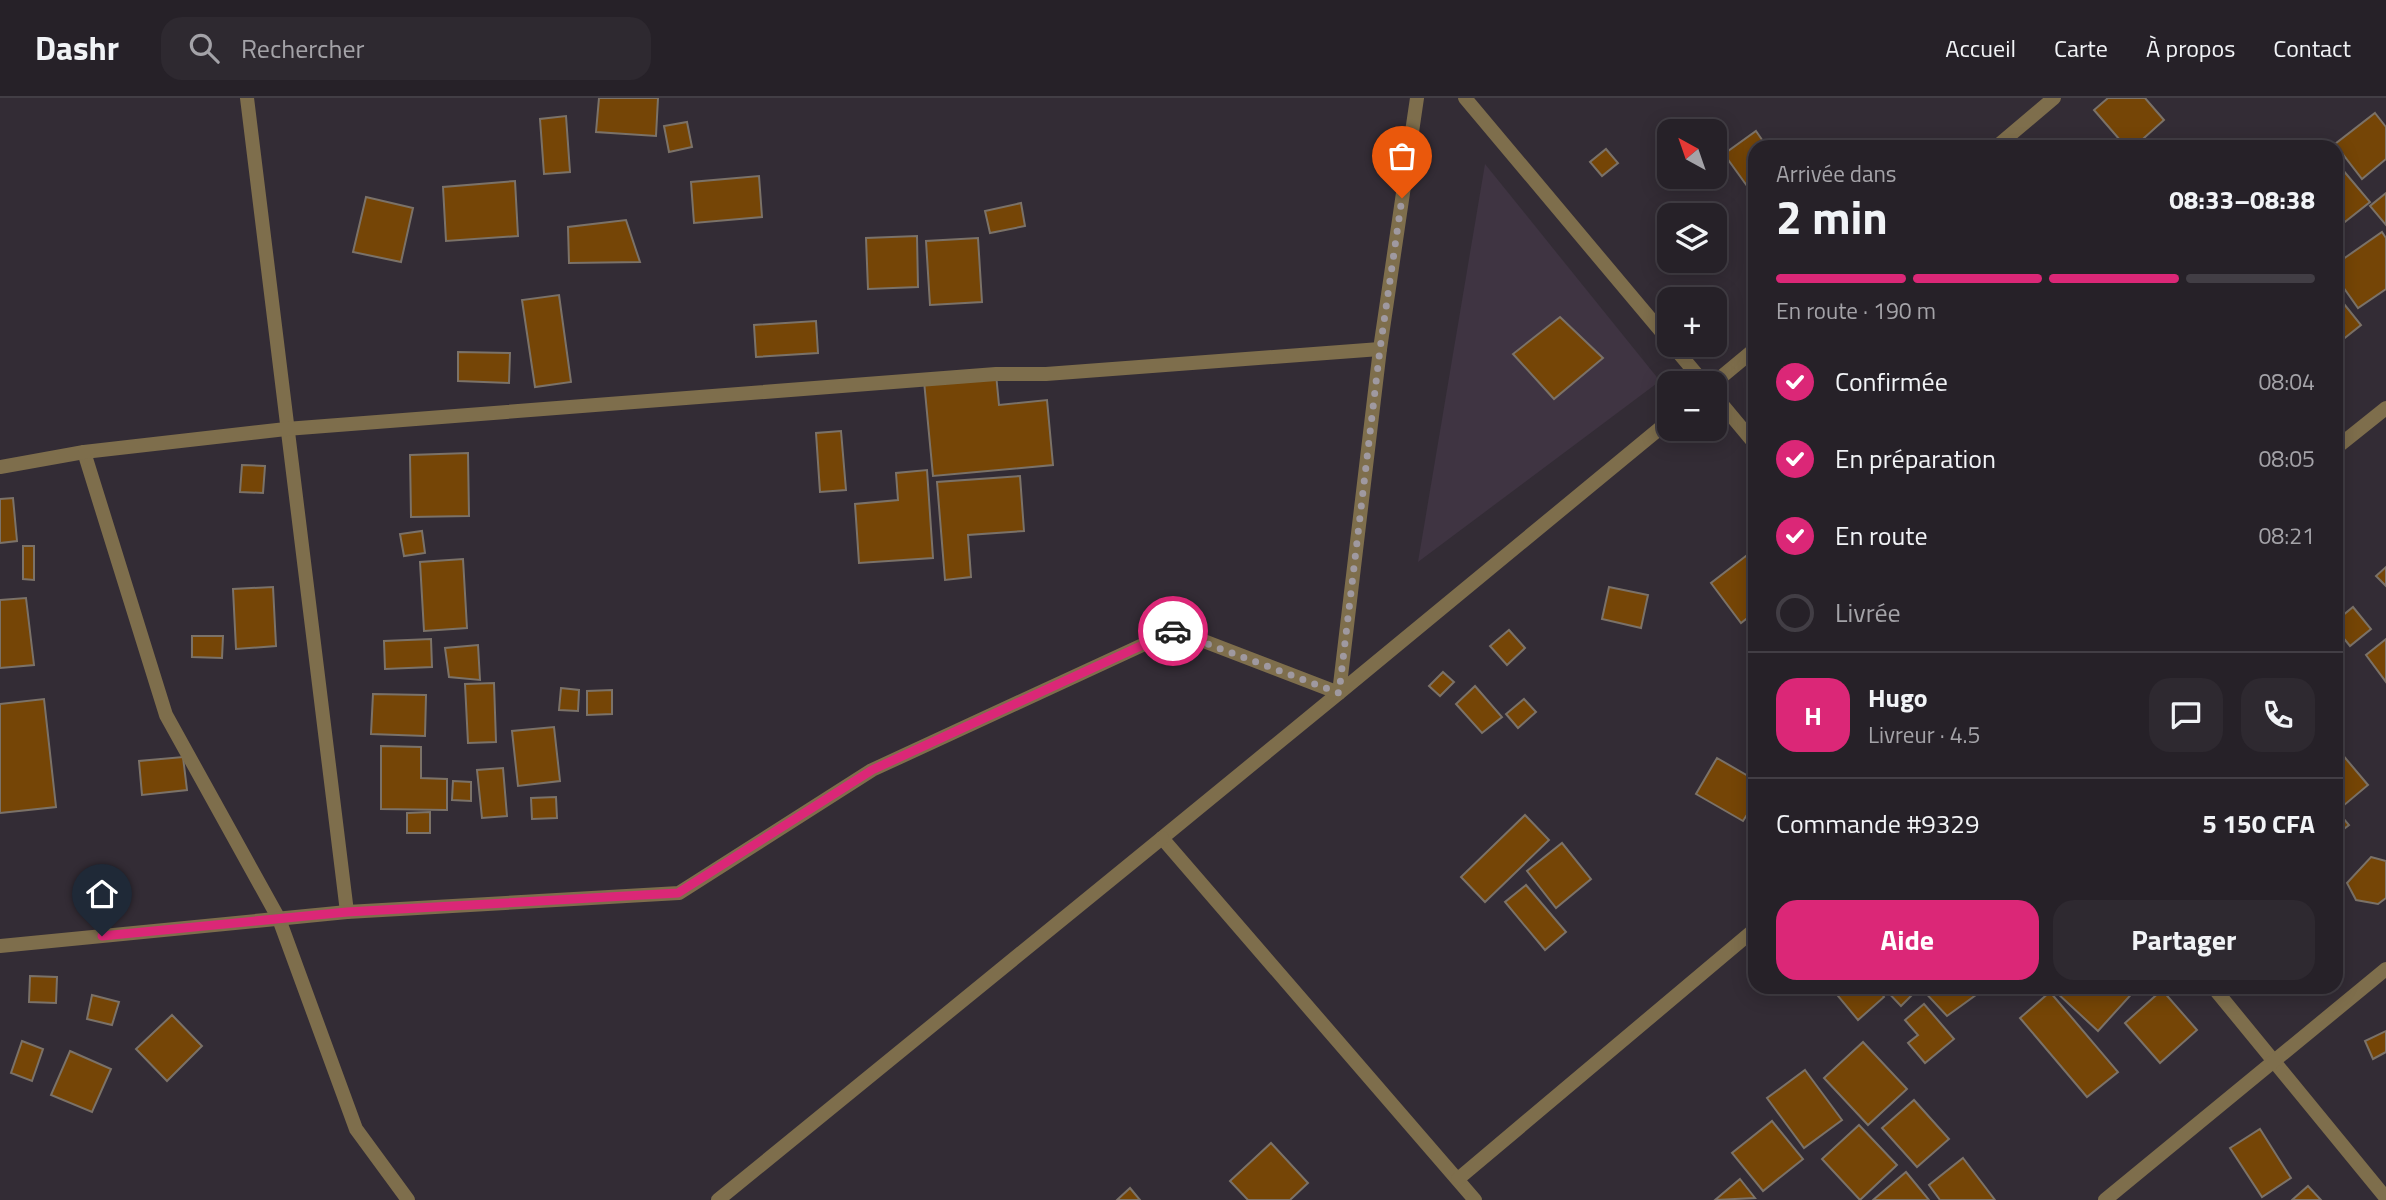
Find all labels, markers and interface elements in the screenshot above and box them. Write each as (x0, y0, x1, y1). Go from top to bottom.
search box (161, 17, 651, 80)
text: Dashr (35, 23, 119, 73)
icon: search (185, 29, 223, 67)
text: Rechercher (241, 29, 365, 68)
text: Accueil (1945, 30, 2016, 66)
text: Carte (2054, 30, 2108, 66)
text: À propos (2146, 30, 2235, 66)
text: Contact (2273, 30, 2351, 66)
north arrow (1657, 119, 1727, 189)
map controls (1657, 119, 1727, 441)
pin (1372, 126, 1432, 198)
icon: bag (1383, 137, 1421, 175)
text: Arrivée dans (1776, 156, 1897, 191)
text: 08:33–08:38 (2169, 180, 2315, 219)
text: 2 min (1776, 182, 1888, 252)
button: layers (1657, 203, 1727, 273)
button: + (1657, 287, 1727, 357)
text: En route · 190 m (1776, 293, 1936, 328)
text: Confirmée (1835, 362, 1948, 401)
icon: check (1776, 363, 1814, 401)
text: 08:04 (2258, 364, 2315, 399)
button: − (1657, 371, 1727, 441)
text: En préparation (1835, 439, 1996, 478)
icon: check (1776, 440, 1814, 478)
text: 08:05 (2258, 441, 2315, 476)
text: En route (1835, 516, 1928, 555)
icon: check (1776, 517, 1814, 555)
text: 08:21 (2258, 518, 2315, 553)
text: Livrée (1835, 593, 1901, 632)
courier (1138, 596, 1208, 666)
icon: car (1154, 612, 1192, 650)
text: Hugo (1868, 678, 1928, 717)
button: chat (2149, 678, 2223, 752)
button: phone (2241, 678, 2315, 752)
text: H (1804, 696, 1822, 735)
text: Livreur · 4.5 (1868, 717, 1980, 752)
text: Commande #9329 (1776, 804, 1979, 843)
text: 5 150 CFA (2202, 804, 2315, 843)
pin (72, 864, 132, 936)
icon: home (83, 875, 121, 913)
button: Aide (1776, 900, 2039, 980)
button: Partager (2053, 900, 2315, 980)

